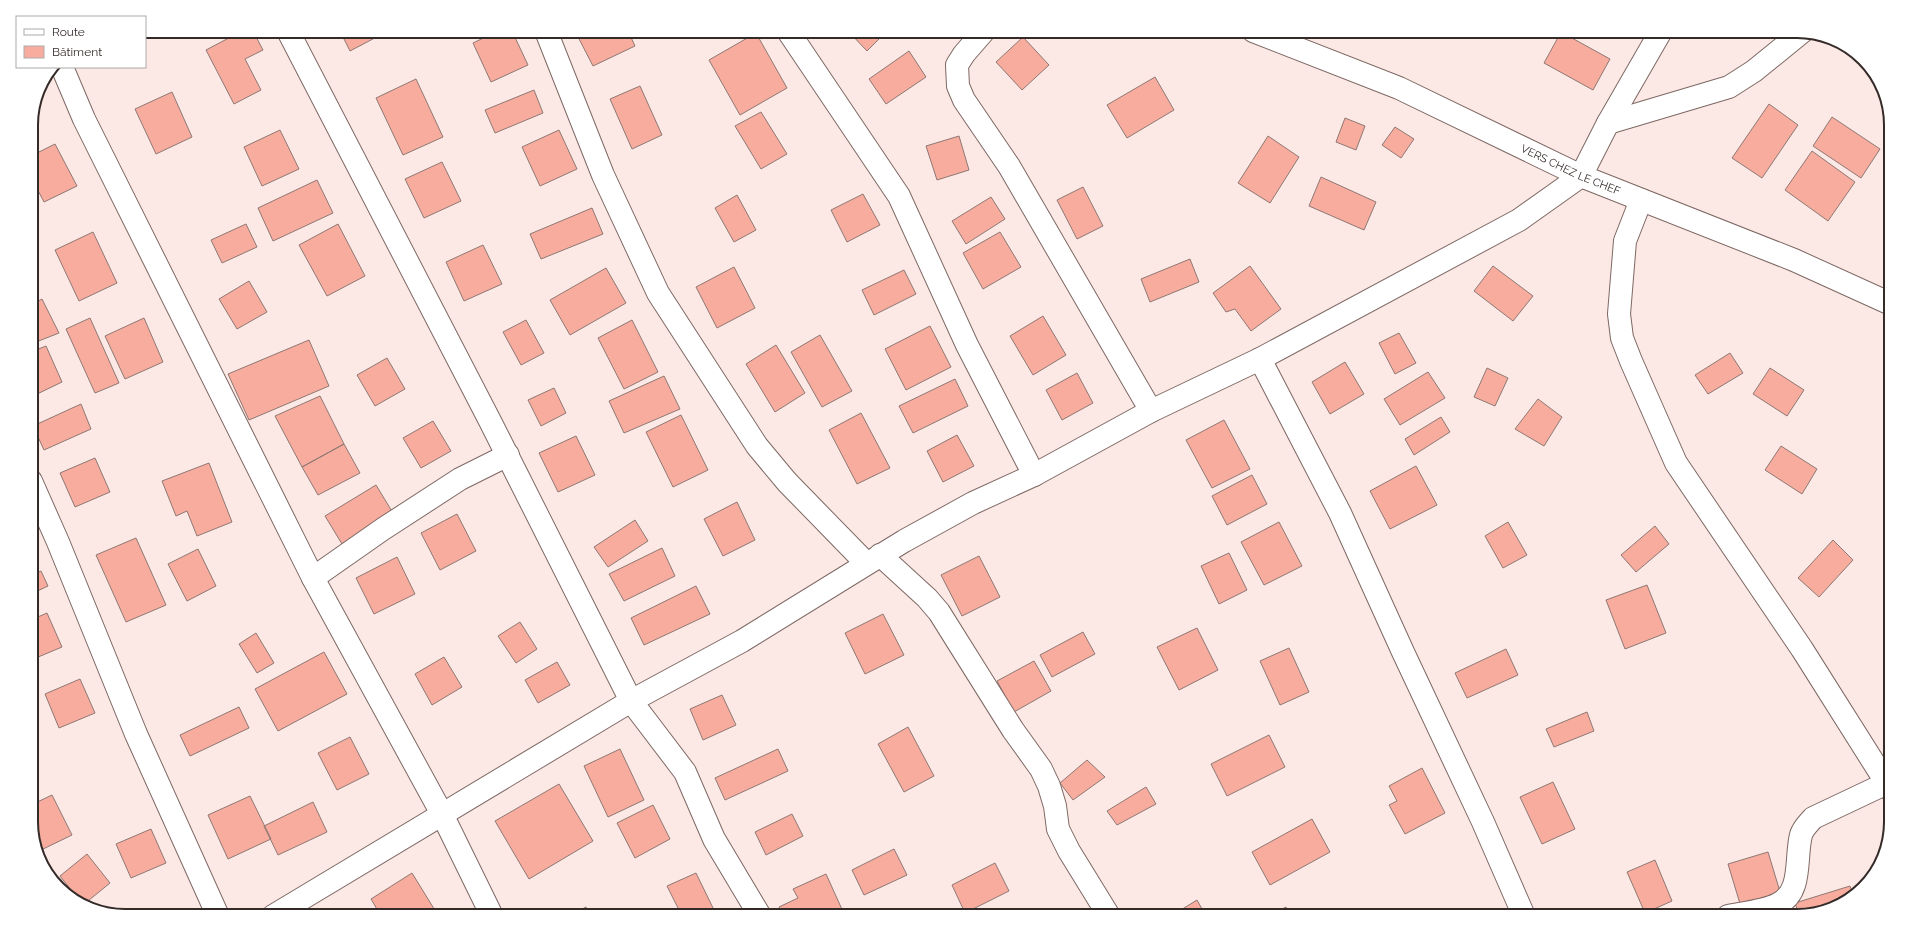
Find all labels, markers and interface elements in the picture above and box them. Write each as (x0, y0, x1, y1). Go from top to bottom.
legend (16, 16, 146, 68)
text: Route (52, 25, 85, 39)
text: Bâtiment (52, 45, 102, 59)
street label: VERS CHEZ LE CHEF (1519, 142, 1623, 198)

